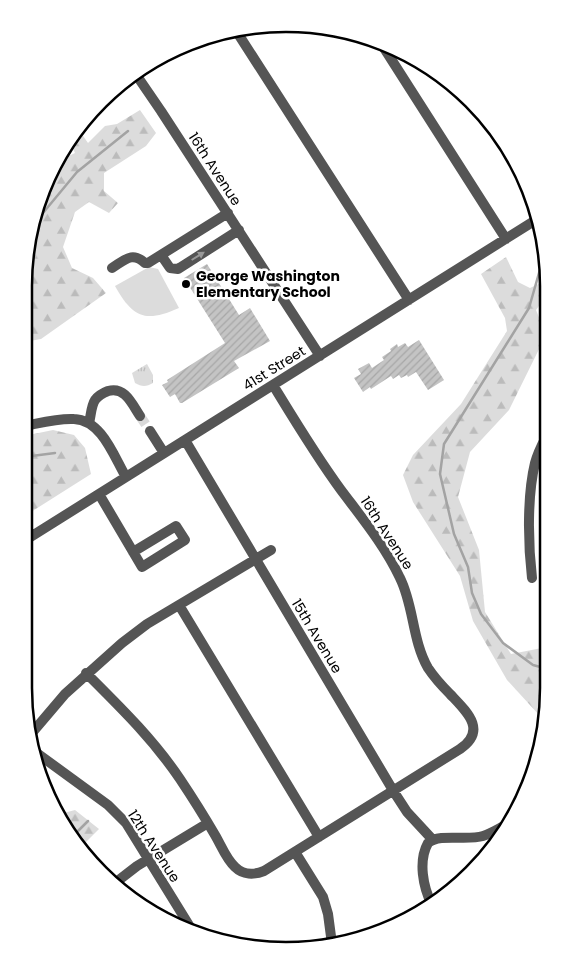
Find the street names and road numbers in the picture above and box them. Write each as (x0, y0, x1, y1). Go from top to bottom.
street label: 16th Avenue (184, 128, 246, 210)
street label: 41st Street (239, 341, 309, 395)
street label: 16th Avenue (356, 492, 418, 574)
street label: 15th Avenue (287, 595, 347, 677)
street label: 12th Avenue (123, 806, 185, 886)

